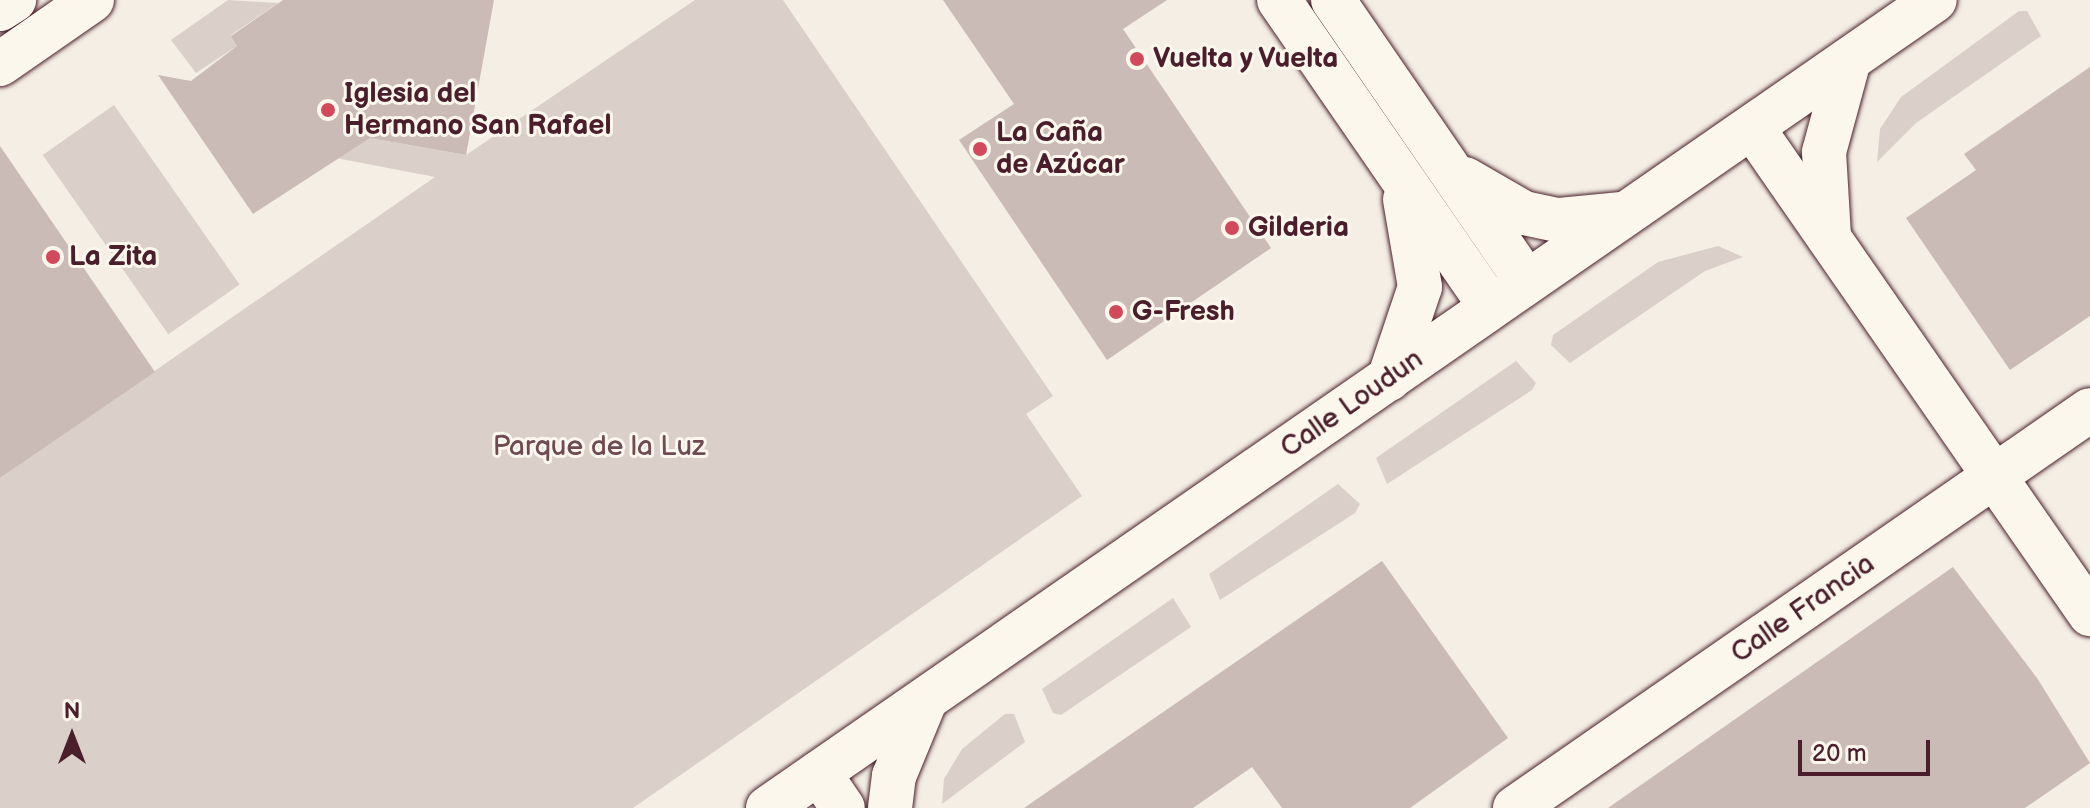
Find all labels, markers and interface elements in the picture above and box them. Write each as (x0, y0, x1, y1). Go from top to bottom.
place label: Vuelta y Vuelta (1153, 42, 1341, 76)
marker: Vuelta y Vuelta (1128, 50, 1146, 68)
place label: Iglesia del Hermano San Rafael (344, 77, 611, 143)
marker: Iglesia del Hermano San Rafael (319, 101, 337, 119)
place label: La Caña de Azúcar (996, 116, 1125, 182)
marker: La Caña de Azúcar (971, 140, 989, 158)
place label: Gilderia (1248, 211, 1349, 245)
marker: Gilderia (1223, 219, 1241, 237)
place label: La Zita (69, 240, 157, 274)
marker: La Zita (44, 248, 62, 266)
place label: G-Fresh (1132, 295, 1235, 329)
marker: G-Fresh (1107, 303, 1125, 321)
street label: Calle Loudun (1274, 343, 1430, 465)
park label: Parque de la Luz (493, 430, 705, 464)
street label: Calle Francia (1725, 547, 1881, 671)
north arrow (32, 696, 112, 776)
text: N (64, 698, 80, 725)
scale bar (1802, 724, 1934, 774)
text: 20 m (1812, 739, 1867, 768)

